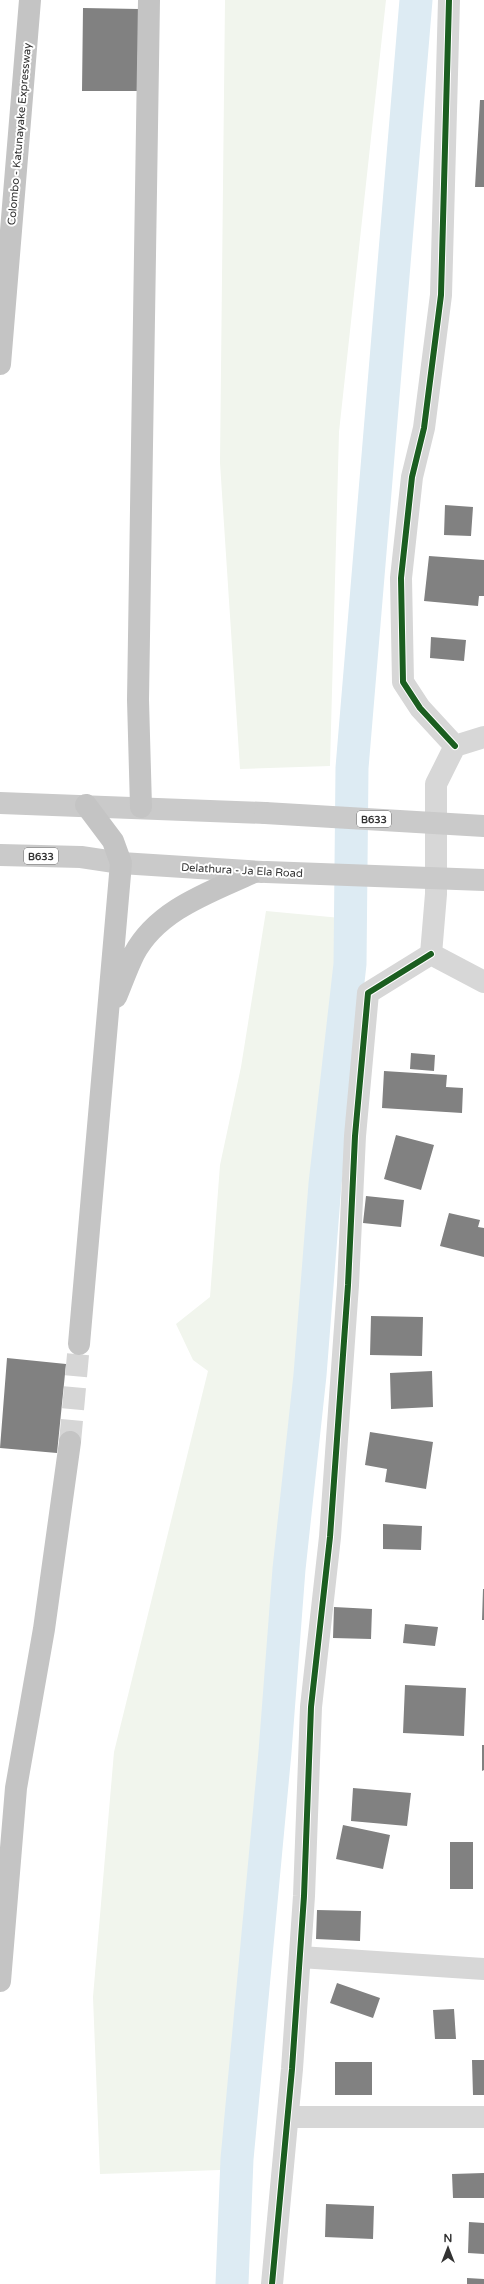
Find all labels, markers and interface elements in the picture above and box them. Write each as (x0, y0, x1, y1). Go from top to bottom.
street label: Colombo - Katunayake Expressway (5, 42, 34, 226)
road number: B633 (357, 811, 391, 827)
road number: B633 (24, 848, 58, 864)
street label: Delathura - Ja Ela Road (181, 861, 303, 880)
north arrow (428, 2228, 468, 2268)
text: N (444, 2232, 452, 2245)

